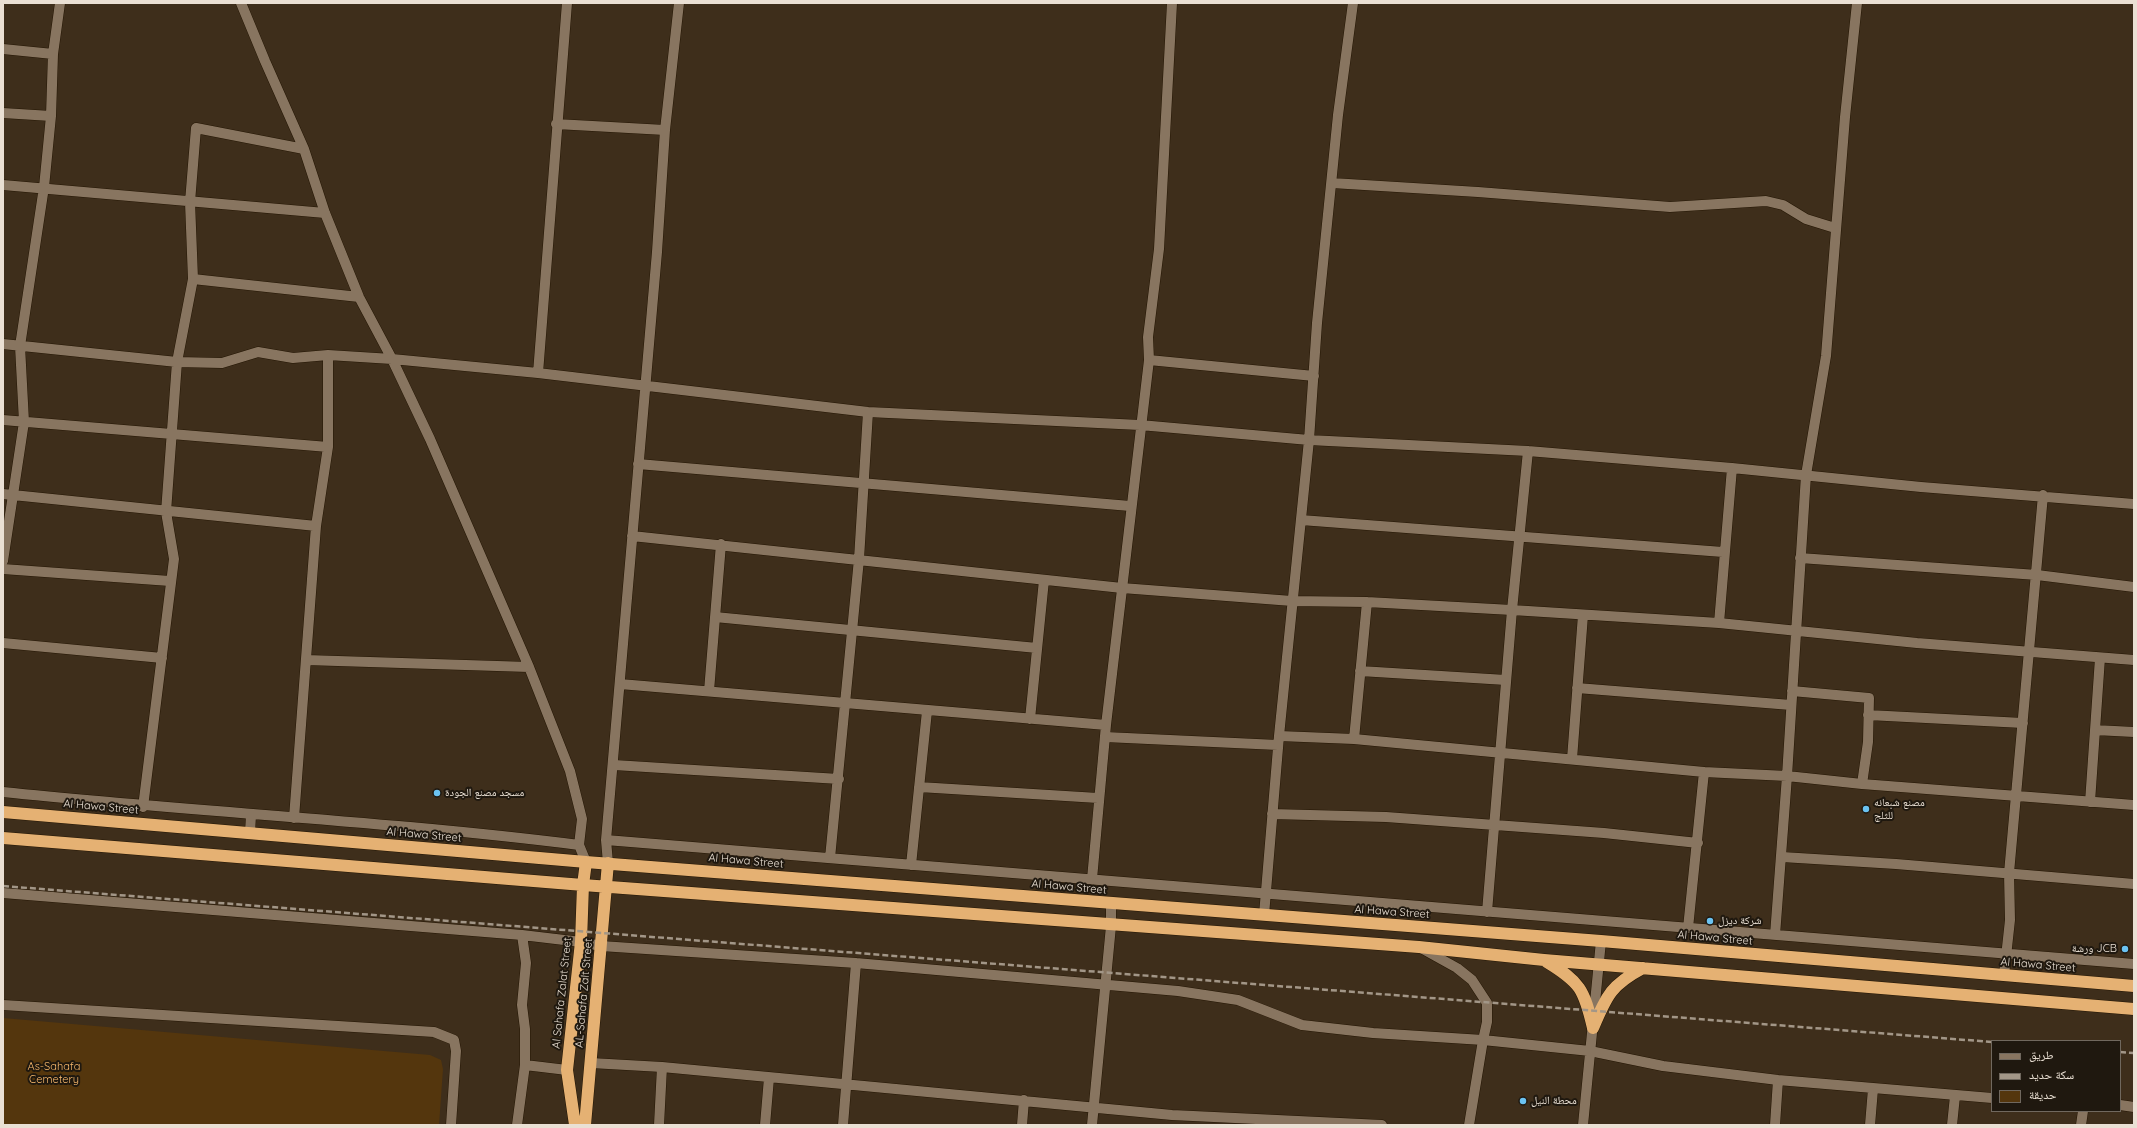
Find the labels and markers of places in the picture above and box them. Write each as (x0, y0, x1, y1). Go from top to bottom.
place label: مسجد مصنع الجودة (445, 786, 524, 800)
marker: مسجد مصنع الجودة (432, 788, 442, 798)
place label: مصنع شبعانه للثلج (1874, 796, 1925, 822)
marker: مصنع شبعانه للثلج (1861, 804, 1871, 814)
place label: شركة ديزل (1718, 914, 1762, 928)
marker: شركة ديزل (1705, 916, 1715, 926)
place label: ورشة JCB (2072, 942, 2117, 956)
marker: ورشة JCB (2120, 944, 2130, 954)
place label: محطة النيل (1531, 1094, 1577, 1108)
marker: محطة النيل (1518, 1096, 1528, 1106)

